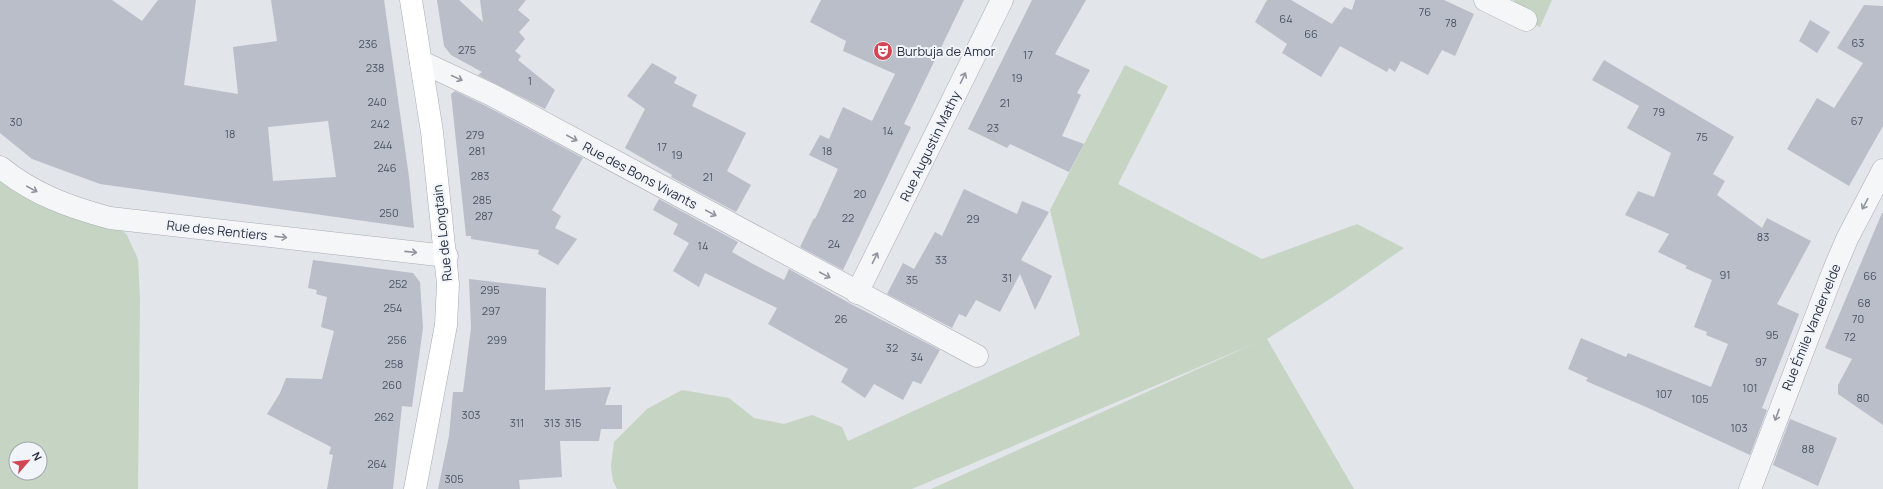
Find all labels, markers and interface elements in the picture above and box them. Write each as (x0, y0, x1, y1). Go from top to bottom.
house number: 76 (1419, 4, 1431, 19)
house number: 64 (1279, 11, 1293, 26)
house number: 78 (1445, 15, 1457, 30)
house number: 66 (1304, 26, 1318, 41)
house number: 63 (1852, 35, 1864, 50)
house number: 236 (358, 36, 378, 51)
theatre icon: Burbuja de Amor (872, 40, 894, 62)
house number: 275 (458, 42, 476, 57)
place label: Burbuja de Amor (897, 42, 996, 60)
house number: 17 (1023, 47, 1033, 62)
house number: 238 (366, 60, 384, 75)
house number: 19 (1011, 70, 1023, 85)
house number: 1 (528, 73, 532, 88)
one-way arrow (960, 73, 967, 85)
one-way arrow (450, 75, 462, 82)
street label: Rue Augustin Mathy (895, 88, 965, 204)
house number: 240 (367, 94, 387, 109)
house number: 21 (1000, 95, 1010, 110)
house number: 79 (1653, 104, 1665, 119)
house number: 67 (1851, 113, 1863, 128)
house number: 30 (10, 114, 22, 129)
house number: 242 (371, 116, 389, 131)
house number: 23 (987, 120, 999, 135)
house number: 14 (883, 123, 893, 138)
house number: 18 (225, 126, 235, 141)
house number: 279 (466, 127, 484, 142)
house number: 75 (1696, 129, 1708, 144)
one-way arrow (566, 135, 578, 142)
house number: 244 (373, 137, 393, 152)
street label: Rue des Bons Vivants (580, 137, 701, 213)
house number: 17 (657, 139, 667, 154)
house number: 281 (469, 143, 485, 158)
house number: 18 (822, 143, 832, 158)
house number: 19 (671, 147, 683, 162)
house number: 246 (377, 160, 397, 175)
house number: 283 (471, 168, 489, 183)
house number: 21 (703, 169, 713, 184)
street label: Rue de Longtain (428, 184, 456, 282)
one-way arrow (26, 186, 38, 194)
house number: 20 (854, 186, 866, 201)
house number: 285 (472, 192, 492, 207)
one-way arrow (1861, 198, 1868, 210)
house number: 250 (379, 205, 399, 220)
house number: 287 (475, 208, 493, 223)
one-way arrow (705, 210, 717, 218)
house number: 22 (842, 210, 854, 225)
house number: 29 (966, 211, 980, 226)
street label: Rue des Rentiers (166, 216, 268, 244)
house number: 83 (1757, 229, 1769, 244)
one-way arrow (274, 234, 287, 241)
house number: 24 (828, 236, 840, 251)
house number: 14 (698, 238, 708, 253)
one-way arrow (404, 248, 417, 255)
one-way arrow (872, 252, 879, 264)
house number: 33 (935, 252, 947, 267)
street label: Rue Émile Vandervelde (1777, 261, 1845, 393)
house number: 91 (1719, 267, 1731, 282)
house number: 66 (1863, 268, 1877, 283)
house number: 31 (1002, 270, 1012, 285)
one-way arrow (819, 272, 831, 280)
house number: 35 (906, 272, 918, 287)
house number: 252 (389, 276, 407, 291)
house number: 295 (480, 282, 500, 297)
house number: 68 (1857, 295, 1871, 310)
house number: 254 (383, 300, 403, 315)
house number: 297 (482, 303, 500, 318)
house number: 26 (834, 311, 848, 326)
house number: 70 (1852, 311, 1864, 326)
house number: 95 (1765, 327, 1779, 342)
house number: 72 (1844, 329, 1856, 344)
house number: 256 (387, 332, 407, 347)
house number: 299 (487, 332, 507, 347)
house number: 32 (886, 340, 898, 355)
house number: 34 (911, 349, 923, 364)
house number: 97 (1755, 354, 1767, 369)
house number: 258 (384, 356, 404, 371)
house number: 260 (382, 377, 402, 392)
house number: 101 (1742, 380, 1758, 395)
house number: 107 (1656, 386, 1672, 401)
house number: 80 (1856, 390, 1870, 405)
house number: 105 (1691, 391, 1709, 406)
house number: 303 (462, 407, 480, 422)
one-way arrow (1773, 408, 1781, 420)
house number: 262 (374, 409, 394, 424)
house number: 311 (510, 415, 524, 430)
house number: 313 (544, 415, 560, 430)
house number: 315 (565, 415, 581, 430)
house number: 103 (1730, 420, 1748, 435)
north arrow (8, 441, 48, 481)
house number: 88 (1802, 441, 1814, 456)
text: N (29, 449, 46, 463)
house number: 264 (367, 456, 387, 471)
house number: 305 (444, 471, 464, 486)

